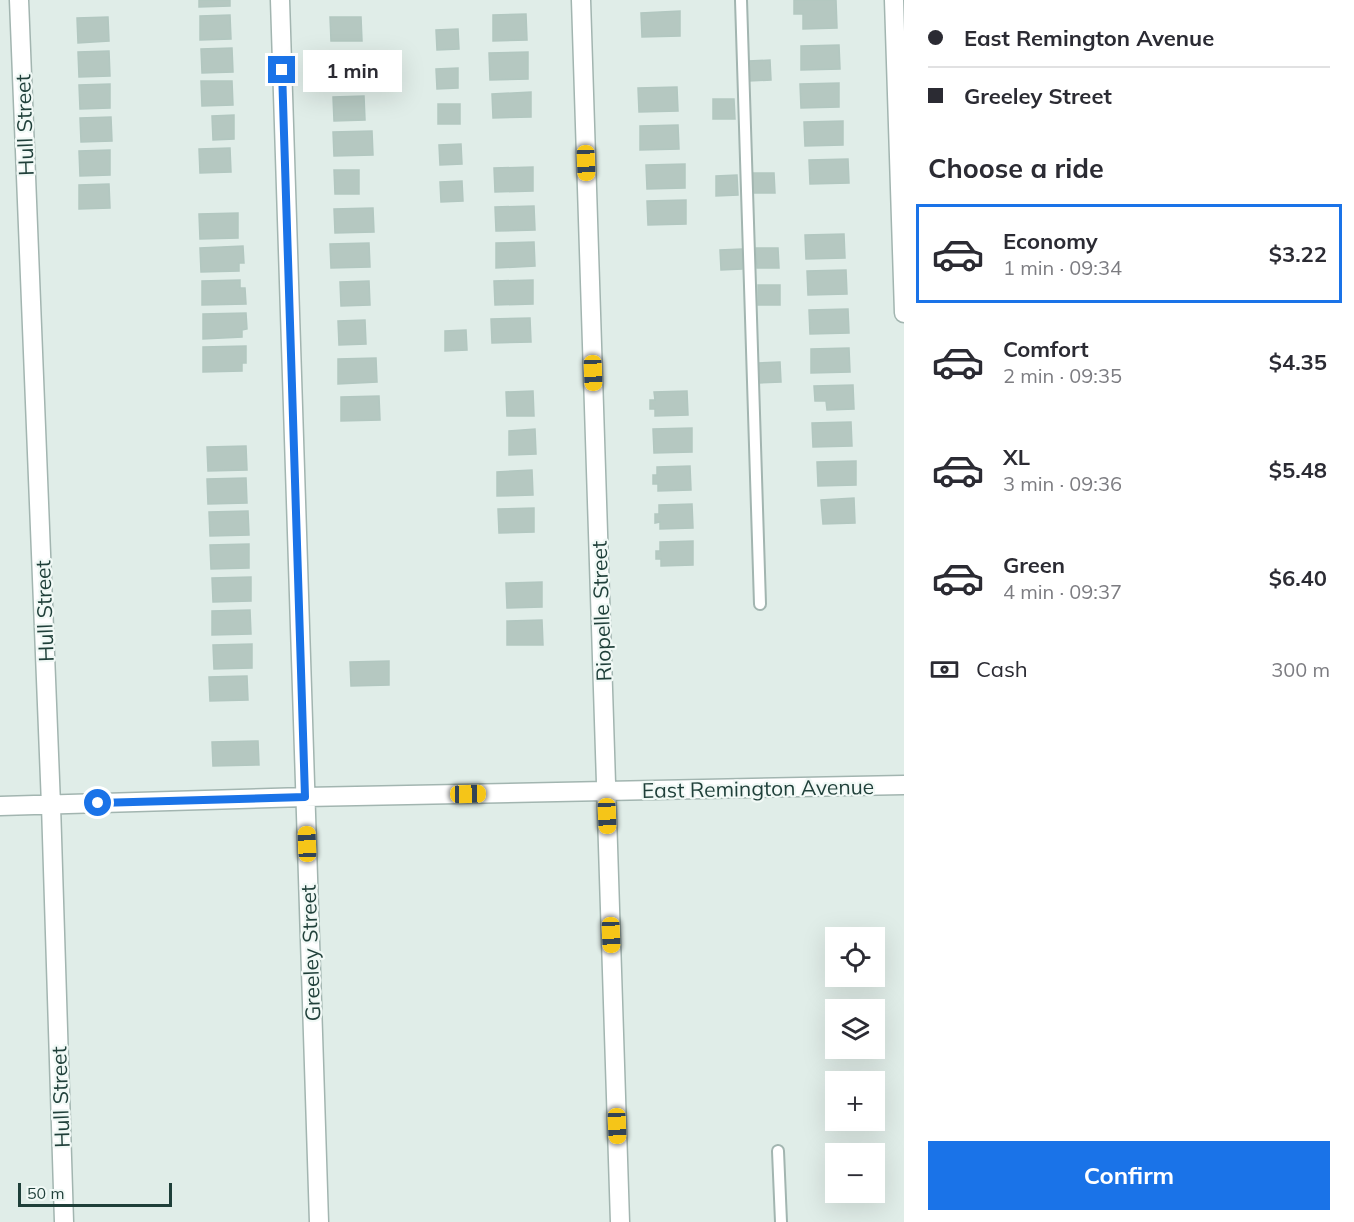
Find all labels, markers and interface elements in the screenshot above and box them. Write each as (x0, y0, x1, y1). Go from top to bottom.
text: East Remington Avenue (964, 24, 1214, 52)
callout: 1 min (303, 49, 402, 91)
route end (268, 56, 295, 83)
text: 1 min (326, 58, 379, 83)
street label: Hull Street (9, 74, 39, 176)
text: Greeley Street (964, 82, 1112, 110)
car (576, 145, 596, 181)
text: Choose a ride (928, 151, 1104, 185)
icon: car (931, 227, 985, 281)
text: Economy (1003, 227, 1098, 255)
text: $3.22 (1269, 240, 1327, 268)
text: 1 min · 09:34 (1003, 255, 1122, 280)
icon: car (931, 335, 985, 389)
text: Comfort (1003, 335, 1089, 363)
text: $4.35 (1269, 348, 1327, 376)
car (583, 355, 603, 391)
text: 2 min · 09:35 (1003, 363, 1122, 388)
icon: car (931, 443, 985, 497)
text: XL (1003, 443, 1030, 471)
text: $5.48 (1269, 456, 1327, 484)
text: 3 min · 09:36 (1003, 471, 1122, 496)
street label: Riopelle Street (586, 540, 616, 682)
icon: car (931, 551, 985, 605)
text: Green (1003, 551, 1065, 579)
street label: Hull Street (29, 560, 59, 662)
text: $6.40 (1269, 564, 1327, 592)
text: 4 min · 09:37 (1003, 579, 1122, 604)
icon: cash (928, 653, 961, 686)
text: Cash (976, 655, 1028, 683)
text: 300 m (1271, 657, 1330, 682)
street label: East Remington Avenue (642, 773, 874, 803)
car (450, 785, 486, 803)
route start (84, 789, 111, 816)
car (597, 798, 617, 834)
car (297, 826, 317, 862)
street label: Greeley Street (295, 884, 325, 1022)
car (601, 917, 621, 953)
map controls (825, 927, 885, 1203)
button: locate (825, 927, 885, 987)
button: layers (825, 999, 885, 1059)
street label: Hull Street (45, 1046, 75, 1148)
button: + (825, 1071, 885, 1131)
car (607, 1108, 627, 1144)
button: Confirm (928, 1141, 1330, 1210)
button: − (825, 1143, 885, 1203)
scale bar (18, 1180, 172, 1208)
text: 50 m (27, 1183, 64, 1203)

